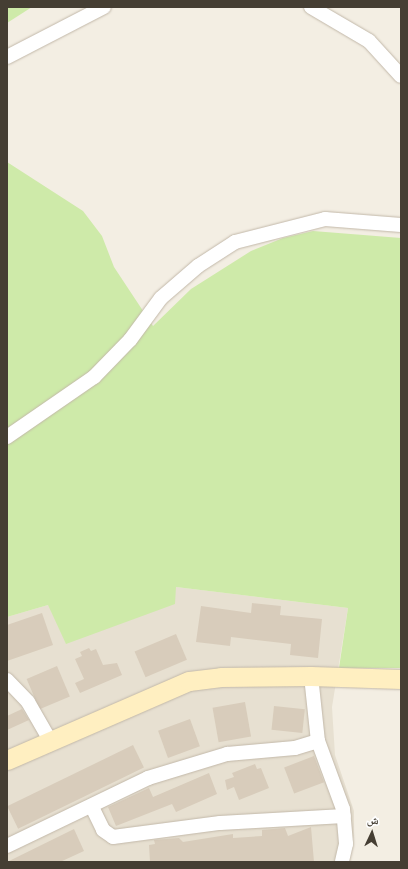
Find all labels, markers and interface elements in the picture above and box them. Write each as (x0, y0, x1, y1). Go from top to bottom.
north arrow (352, 813, 392, 853)
text: ش (367, 814, 379, 827)

